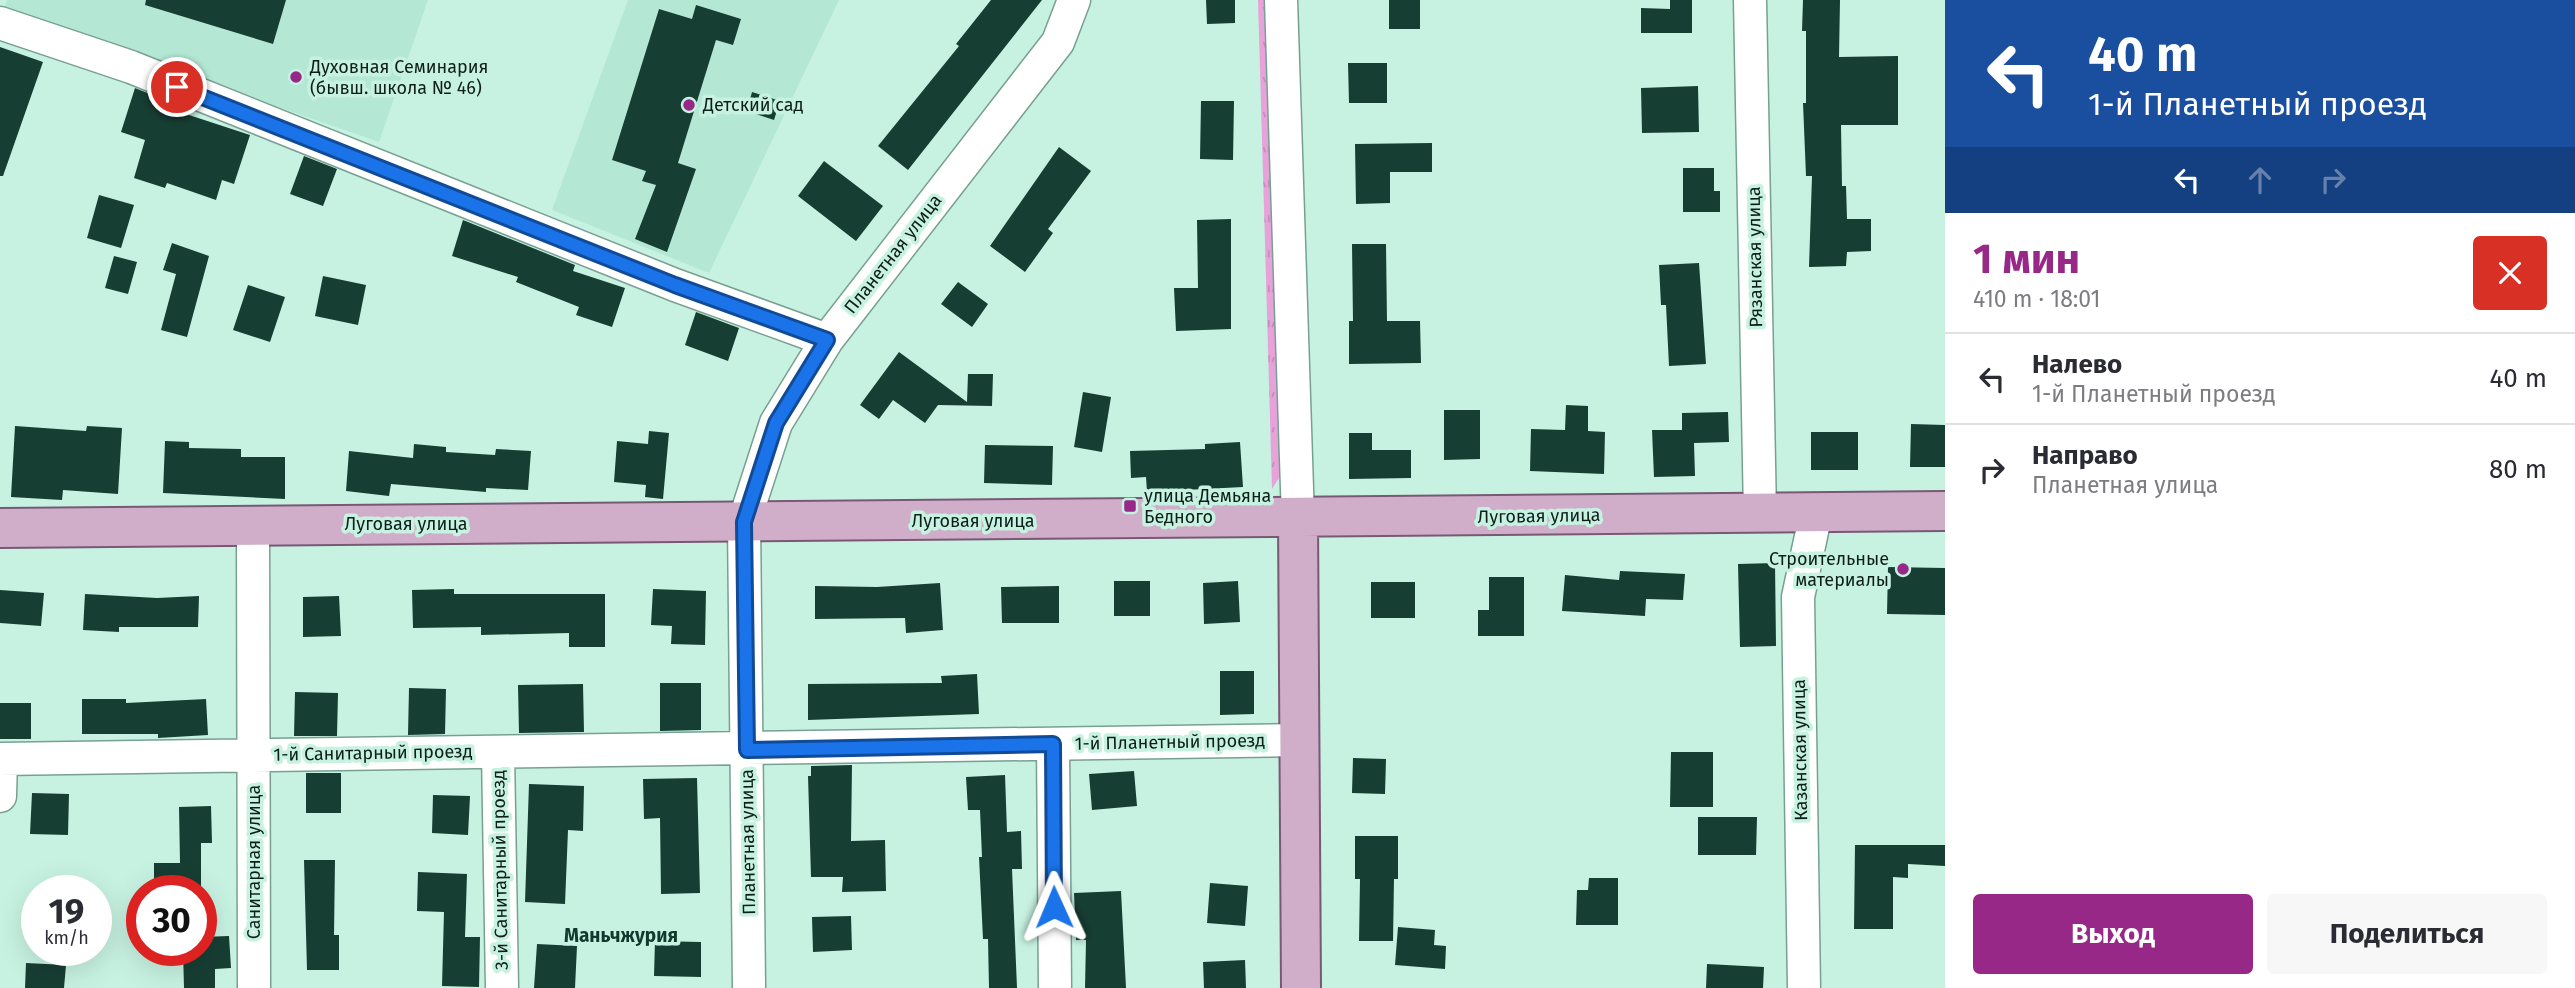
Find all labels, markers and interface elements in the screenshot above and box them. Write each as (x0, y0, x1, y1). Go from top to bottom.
text: 40 m (2088, 25, 2197, 84)
icon: left (1973, 28, 2064, 119)
place label: Духовная Семинария (бывш. школа № 46) (309, 56, 488, 99)
pin (147, 57, 207, 117)
icon: arrive (158, 68, 196, 106)
marker: Духовная Семинария (бывш. школа № 46) (288, 69, 304, 85)
text: 1-й Планетный проезд (2088, 85, 2427, 123)
place label: Детский сад (702, 94, 804, 116)
marker: Детский сад (681, 97, 697, 113)
icon: left (2168, 161, 2206, 199)
icon: ahead (2241, 161, 2279, 199)
icon: right (2314, 161, 2352, 199)
street label: Рязанская улица (1743, 186, 1767, 328)
street label: Планетная улица (839, 190, 947, 318)
text: 1 мин (1973, 234, 2080, 284)
button: close (2473, 236, 2547, 310)
text: 410 m · 18:01 (1973, 285, 2101, 313)
text: Налево (2032, 349, 2122, 380)
icon: left (1973, 360, 2011, 398)
text: 40 m (2489, 363, 2547, 394)
text: 1-й Планетный проезд (2032, 380, 2276, 408)
text: Направо (2032, 440, 2138, 471)
icon: right (1973, 451, 2011, 489)
text: 80 m (2489, 454, 2547, 485)
text: Планетная улица (2032, 471, 2218, 499)
place label: улица Демьяна Бедного (1144, 485, 1271, 528)
marker: улица Демьяна Бедного (1122, 498, 1138, 514)
street label: Луговая улица (1477, 504, 1601, 528)
street label: Луговая улица (911, 510, 1035, 532)
street label: Луговая улица (344, 513, 468, 535)
place label: Строительные материалы (1769, 548, 1889, 591)
marker: Строительные материалы (1895, 561, 1911, 577)
street label: Казанская улица (1788, 679, 1812, 821)
street label: 1-й Планетный проезд (1075, 729, 1265, 755)
street label: 1-й Санитарный проезд (273, 740, 473, 766)
street label: Планетная улица (736, 769, 760, 915)
street label: 3-й Санитарный проезд (487, 770, 513, 970)
street label: Санитарная улица (243, 785, 265, 939)
position arrow (1017, 870, 1091, 944)
speed limit sign: 30 (126, 875, 217, 966)
text: 19 (49, 890, 84, 932)
button: Выход (1973, 894, 2253, 974)
button: Поделиться (2267, 894, 2547, 974)
district label: Маньчжурия (564, 924, 678, 947)
text: km/h (44, 927, 89, 949)

